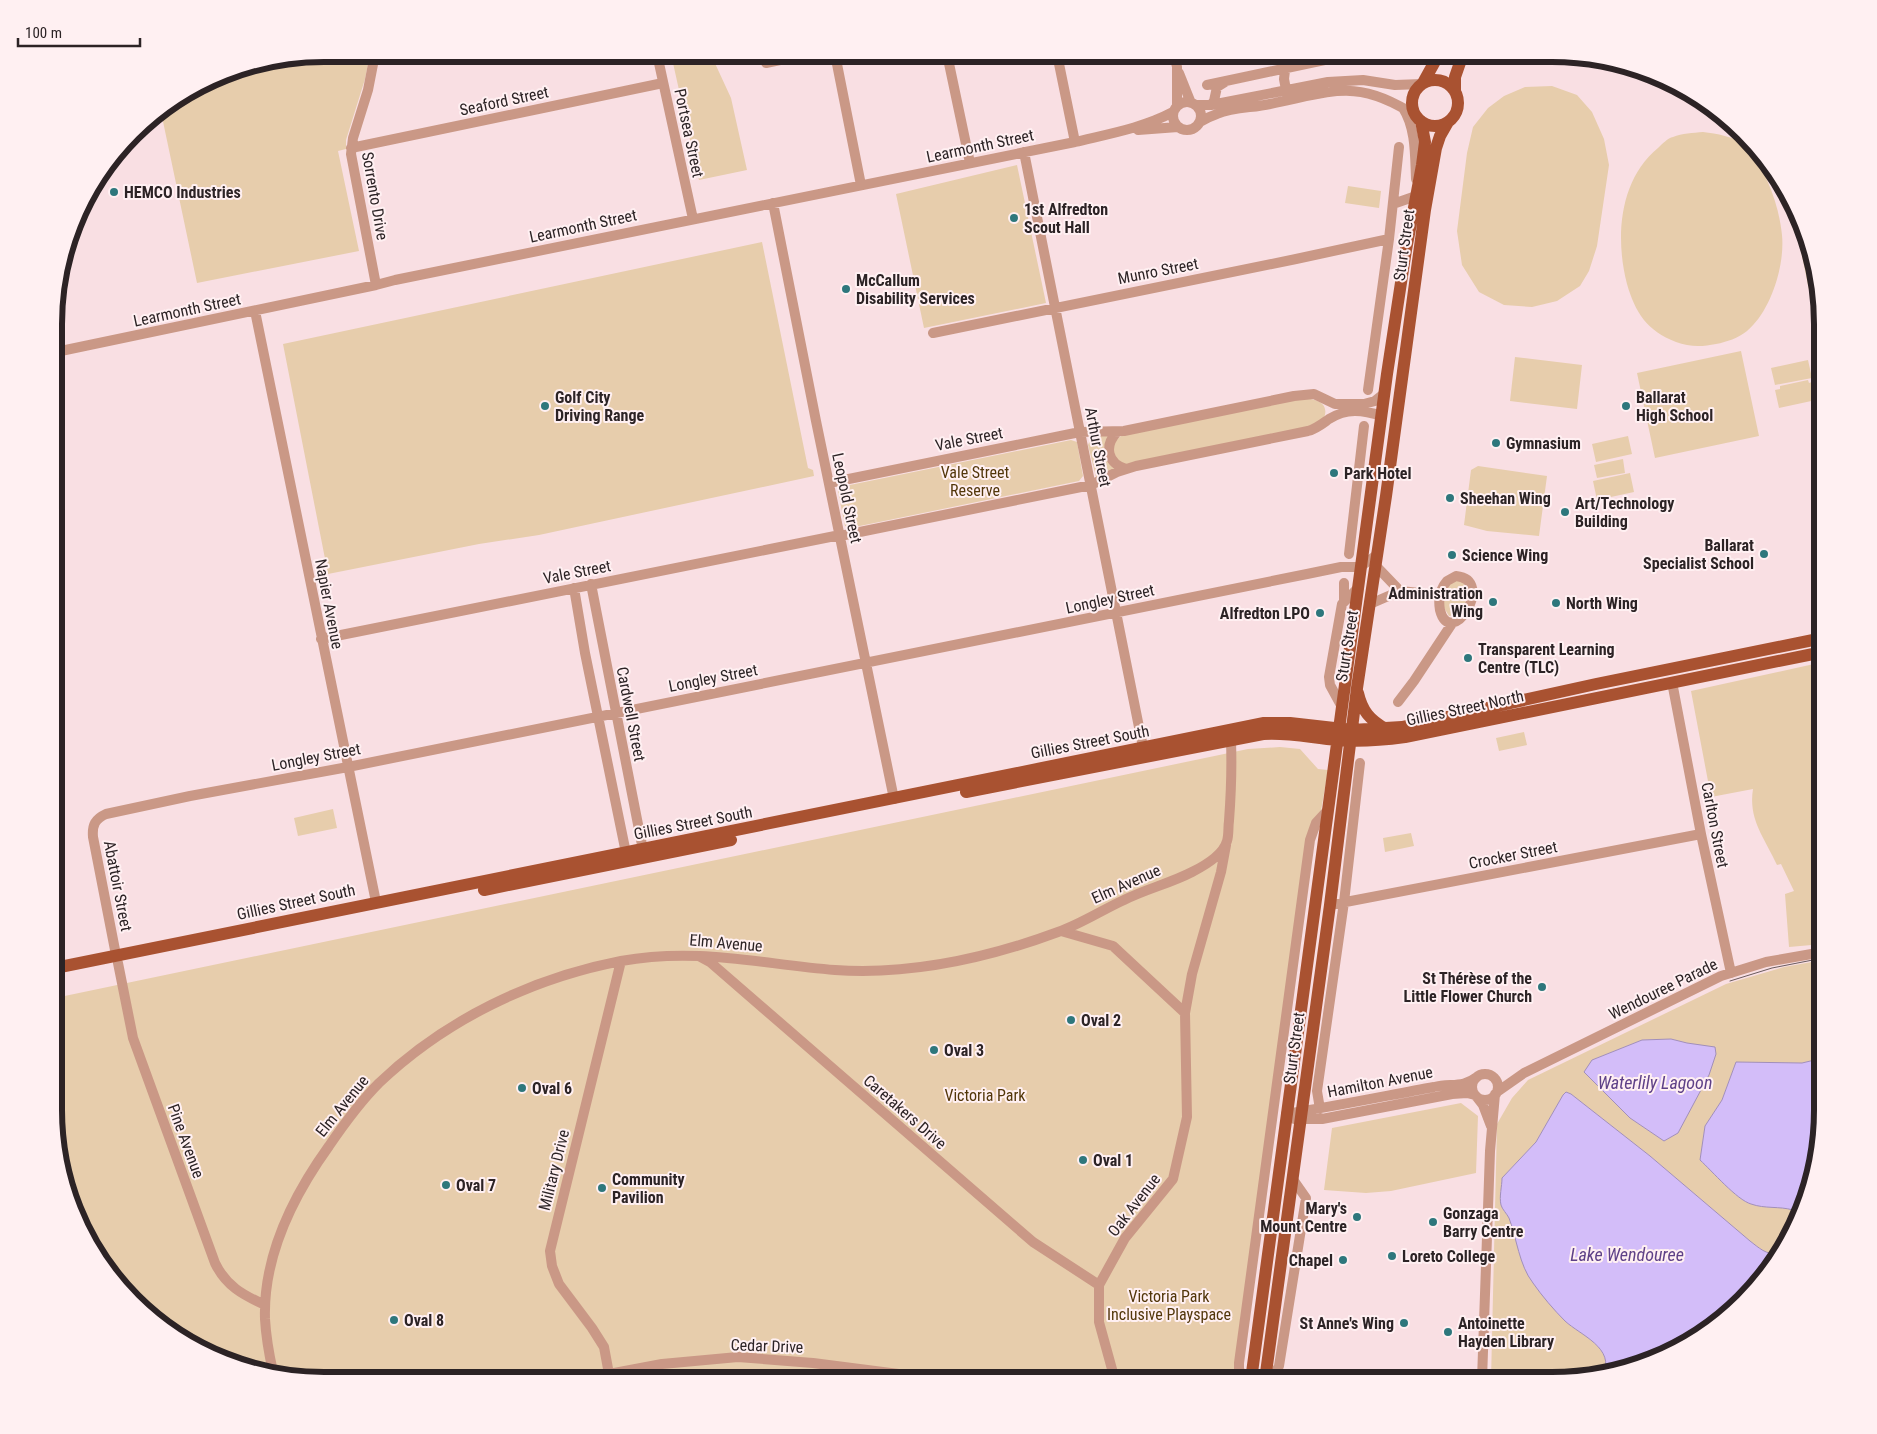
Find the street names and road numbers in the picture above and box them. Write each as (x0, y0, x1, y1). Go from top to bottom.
street label: Seaford Street (458, 82, 550, 120)
street label: Portsea Street (670, 87, 708, 179)
street label: Learmonth Street (925, 125, 1036, 167)
street label: Sorrento Drive (358, 150, 392, 242)
street label: Learmonth Street (528, 205, 639, 247)
street label: Sturt Street (1390, 208, 1418, 282)
street label: Munro Street (1116, 254, 1200, 288)
street label: Learmonth Street (132, 289, 243, 331)
street label: Arthur Street (1081, 406, 1115, 489)
street label: Vale Street (934, 423, 1005, 455)
street label: Leopold Street (828, 451, 866, 545)
street label: Vale Street (542, 556, 613, 588)
street label: Napier Avenue (311, 557, 347, 651)
street label: Longley Street (1064, 580, 1156, 618)
street label: Sturt Street (1332, 609, 1362, 683)
street label: Longley Street (667, 660, 759, 696)
street label: Cardwell Street (613, 665, 650, 763)
street label: Gillies Street North (1405, 686, 1525, 730)
street label: Gillies Street South (1029, 721, 1151, 763)
street label: Longley Street (270, 739, 362, 775)
street label: Carlton Street (1697, 781, 1733, 870)
street label: Gillies Street South (632, 802, 754, 844)
street label: Crocker Street (1467, 837, 1559, 873)
street label: Abattoir Street (100, 839, 136, 933)
street label: Elm Avenue (1089, 860, 1163, 908)
street label: Gillies Street South (235, 880, 357, 924)
street label: Elm Avenue (689, 930, 763, 956)
street label: Wendouree Parade (1606, 955, 1720, 1023)
street label: Sturt Street (1280, 1011, 1308, 1085)
street label: Hamilton Avenue (1326, 1062, 1434, 1102)
street label: Elm Avenue (312, 1071, 372, 1141)
street label: Caretakers Drive (860, 1071, 950, 1153)
street label: Pine Avenue (164, 1101, 208, 1181)
street label: Military Drive (535, 1128, 573, 1212)
street label: Oak Avenue (1104, 1170, 1164, 1240)
street label: Cedar Drive (730, 1335, 804, 1357)

